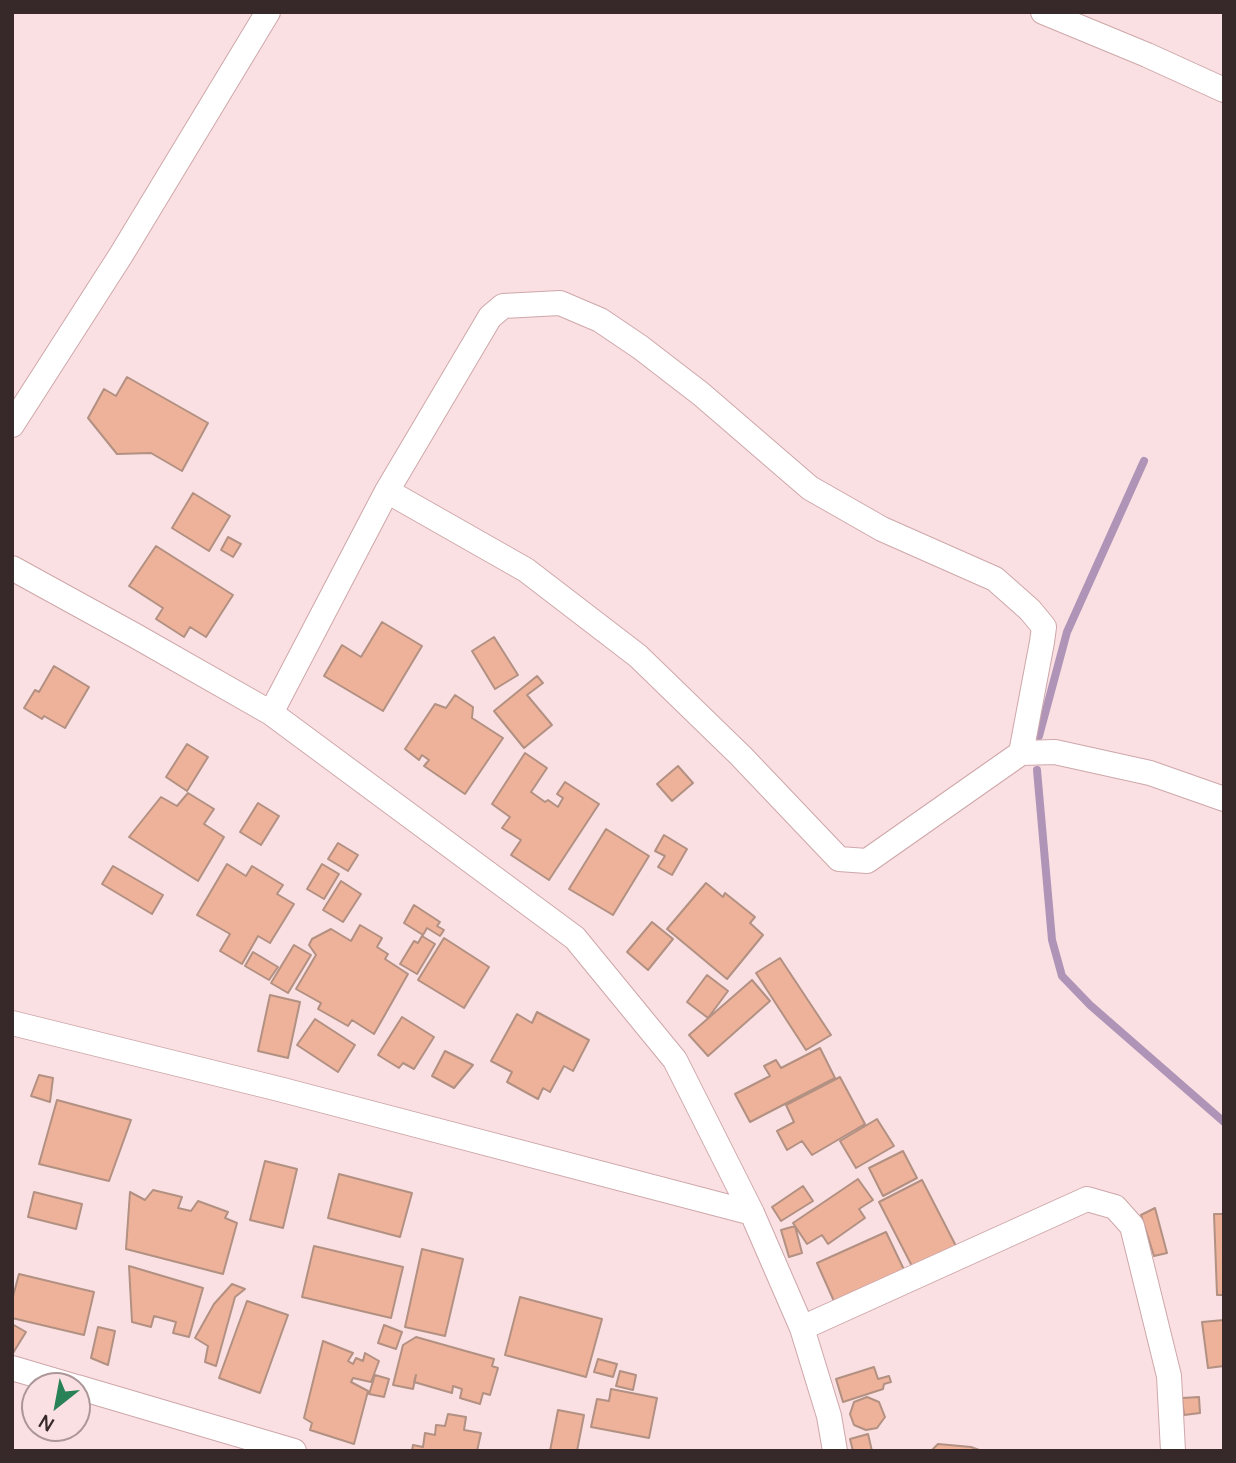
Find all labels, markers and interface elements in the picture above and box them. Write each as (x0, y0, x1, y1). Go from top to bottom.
north arrow (21, 1372, 91, 1442)
text: N (34, 1409, 59, 1438)

